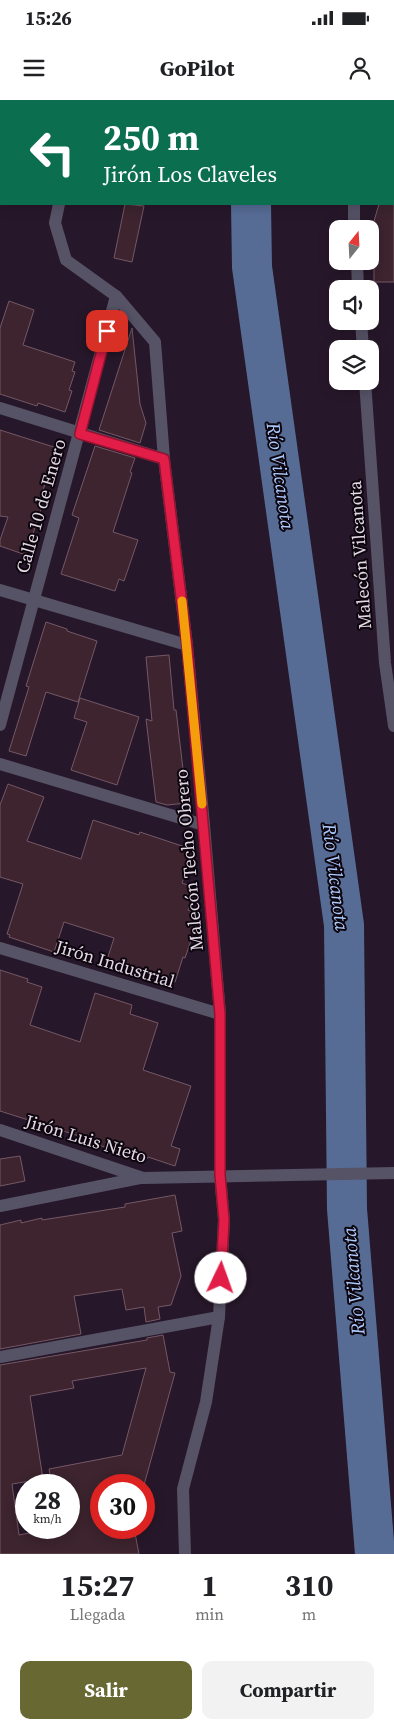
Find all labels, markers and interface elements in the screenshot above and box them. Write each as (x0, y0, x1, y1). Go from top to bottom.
text: 15:26 (25, 5, 72, 31)
text: GoPilot (160, 53, 234, 83)
icon: menu (20, 54, 48, 82)
icon: person (346, 54, 374, 82)
text: 250 m (103, 114, 199, 162)
icon: left (20, 120, 85, 185)
text: Jirón Los Claveles (103, 159, 277, 189)
north arrow (329, 220, 379, 270)
map controls (329, 220, 379, 390)
button: sound (329, 280, 379, 330)
pin (86, 310, 128, 352)
icon: arrive (93, 317, 121, 345)
button: layers (329, 340, 379, 390)
water label: Río Vilcanota (260, 420, 301, 531)
street label: Calle 10 de Enero (9, 436, 72, 576)
street label: Malecón Vilcanota (342, 479, 377, 630)
street label: Malecón Techo Obrero (168, 768, 209, 952)
water label: Río Vilcanota (316, 821, 355, 932)
street label: Jirón Industrial (51, 933, 178, 994)
street label: Jirón Luis Nieto (21, 1108, 150, 1169)
water label: Río Vilcanota (335, 1226, 371, 1337)
position arrow (194, 1251, 246, 1303)
speed limit sign: 30 (90, 1474, 155, 1539)
text: 28 (34, 1483, 61, 1517)
text: km/h (33, 1511, 62, 1527)
text: 15:27 (61, 1565, 135, 1606)
text: 1 (201, 1565, 218, 1606)
text: 310 (285, 1565, 333, 1606)
text: Llegada (70, 1603, 125, 1625)
text: min (195, 1603, 224, 1625)
text: m (302, 1603, 316, 1625)
button: Salir (20, 1661, 192, 1719)
button: Compartir (202, 1661, 374, 1719)

